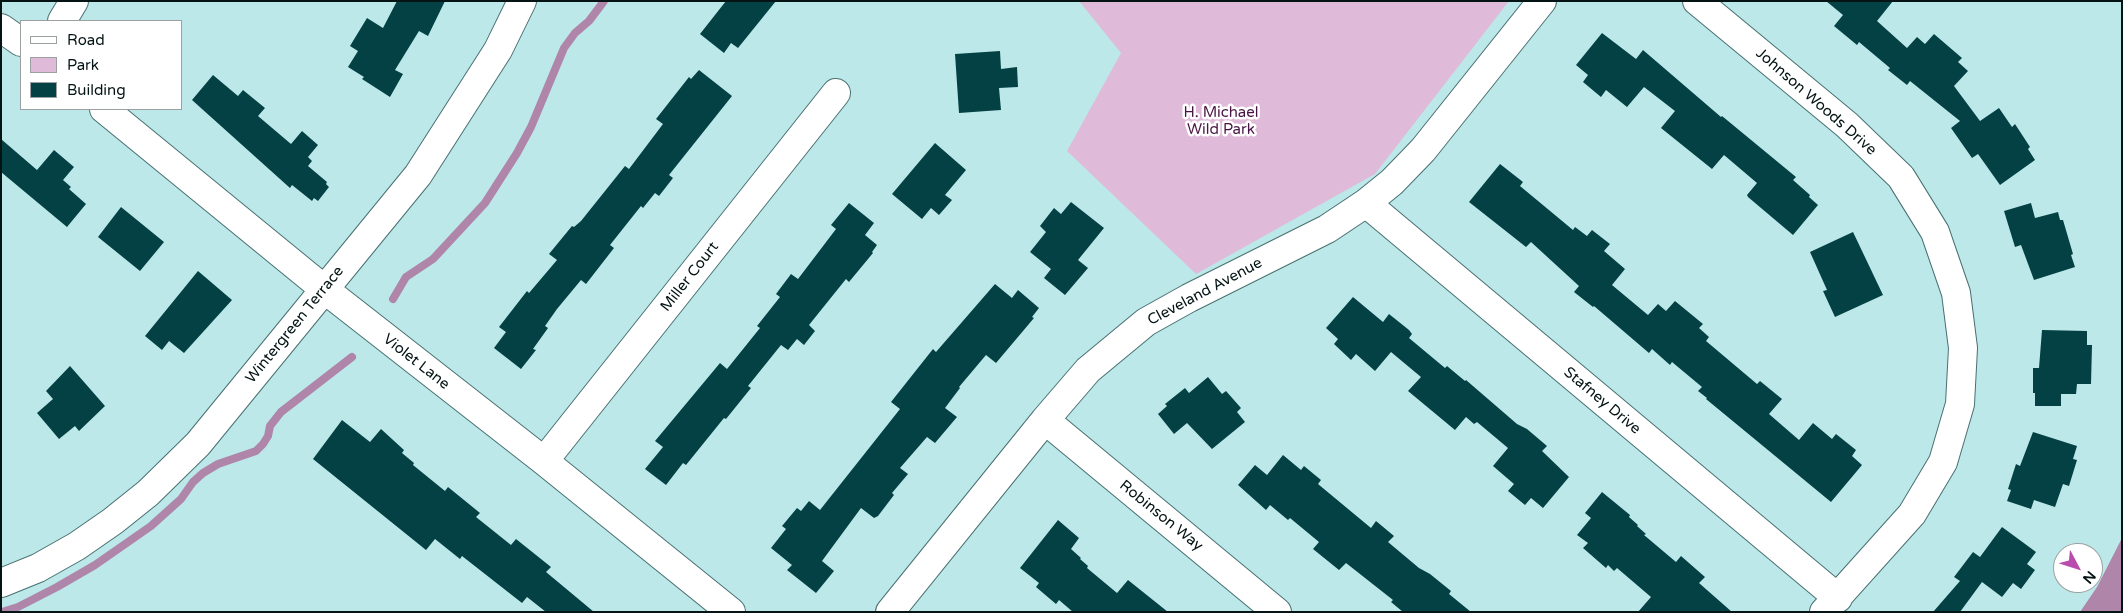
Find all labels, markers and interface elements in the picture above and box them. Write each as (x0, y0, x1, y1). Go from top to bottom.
legend (20, 20, 182, 110)
text: Road (67, 31, 105, 49)
street label: Johnson Woods Drive (1752, 45, 1880, 159)
text: Park (67, 56, 99, 74)
text: Building (67, 81, 126, 99)
park label: H. Michael Wild Park (1184, 104, 1258, 139)
street label: Miller Court (657, 239, 723, 315)
street label: Cleveland Avenue (1145, 254, 1265, 330)
street label: Wintergreen Terrace (242, 263, 348, 387)
street label: Violet Lane (379, 330, 453, 394)
street label: Stafney Drive (1560, 364, 1644, 438)
street label: Robinson Way (1116, 477, 1206, 555)
north arrow (2053, 543, 2103, 593)
text: N (2079, 568, 2099, 587)

